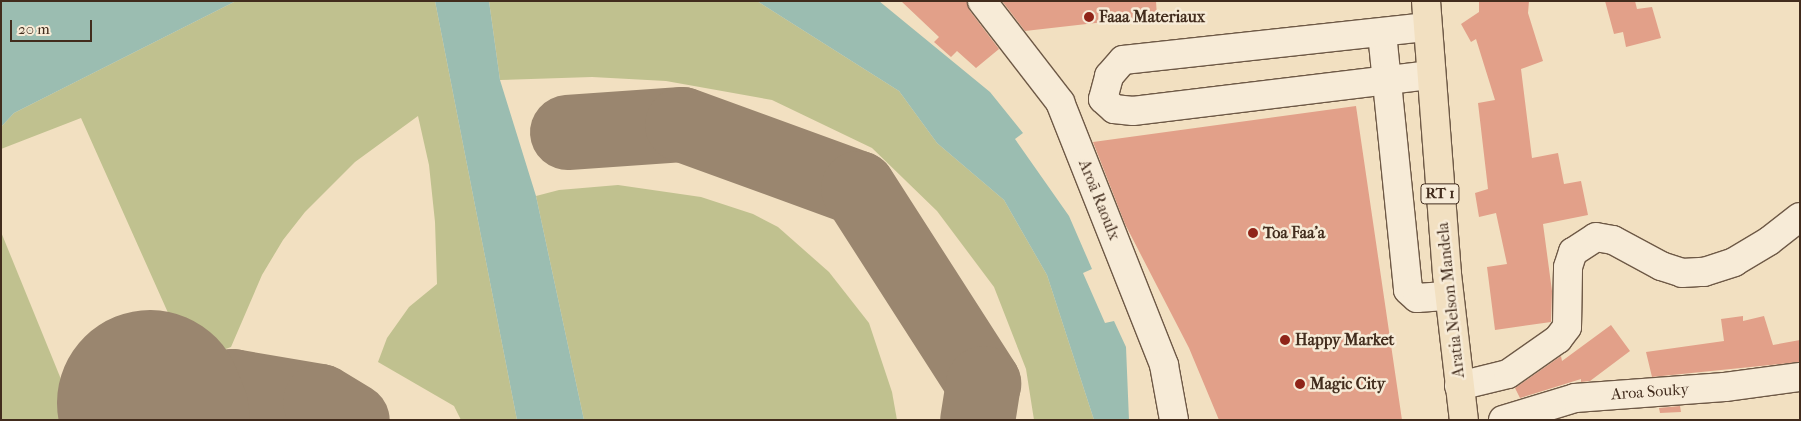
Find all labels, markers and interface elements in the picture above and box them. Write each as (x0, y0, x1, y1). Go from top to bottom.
place label: Faaa Materiaux (1099, 7, 1205, 27)
scale bar (12, 10, 95, 42)
marker: Faaa Materiaux (1083, 11, 1095, 23)
text: 20 m (18, 20, 50, 38)
street label: Aroā Raoulx (1074, 157, 1124, 243)
road number: RT 1 (1420, 182, 1460, 206)
street label: Aratia Nelson Mandela (1433, 221, 1469, 379)
place label: Toa Faa'a (1263, 223, 1325, 243)
marker: Toa Faa'a (1247, 227, 1259, 239)
place label: Happy Market (1295, 330, 1394, 350)
marker: Happy Market (1279, 334, 1291, 346)
place label: Magic City (1310, 374, 1385, 394)
marker: Magic City (1294, 378, 1306, 390)
street label: Aroa Souky (1610, 380, 1690, 404)

